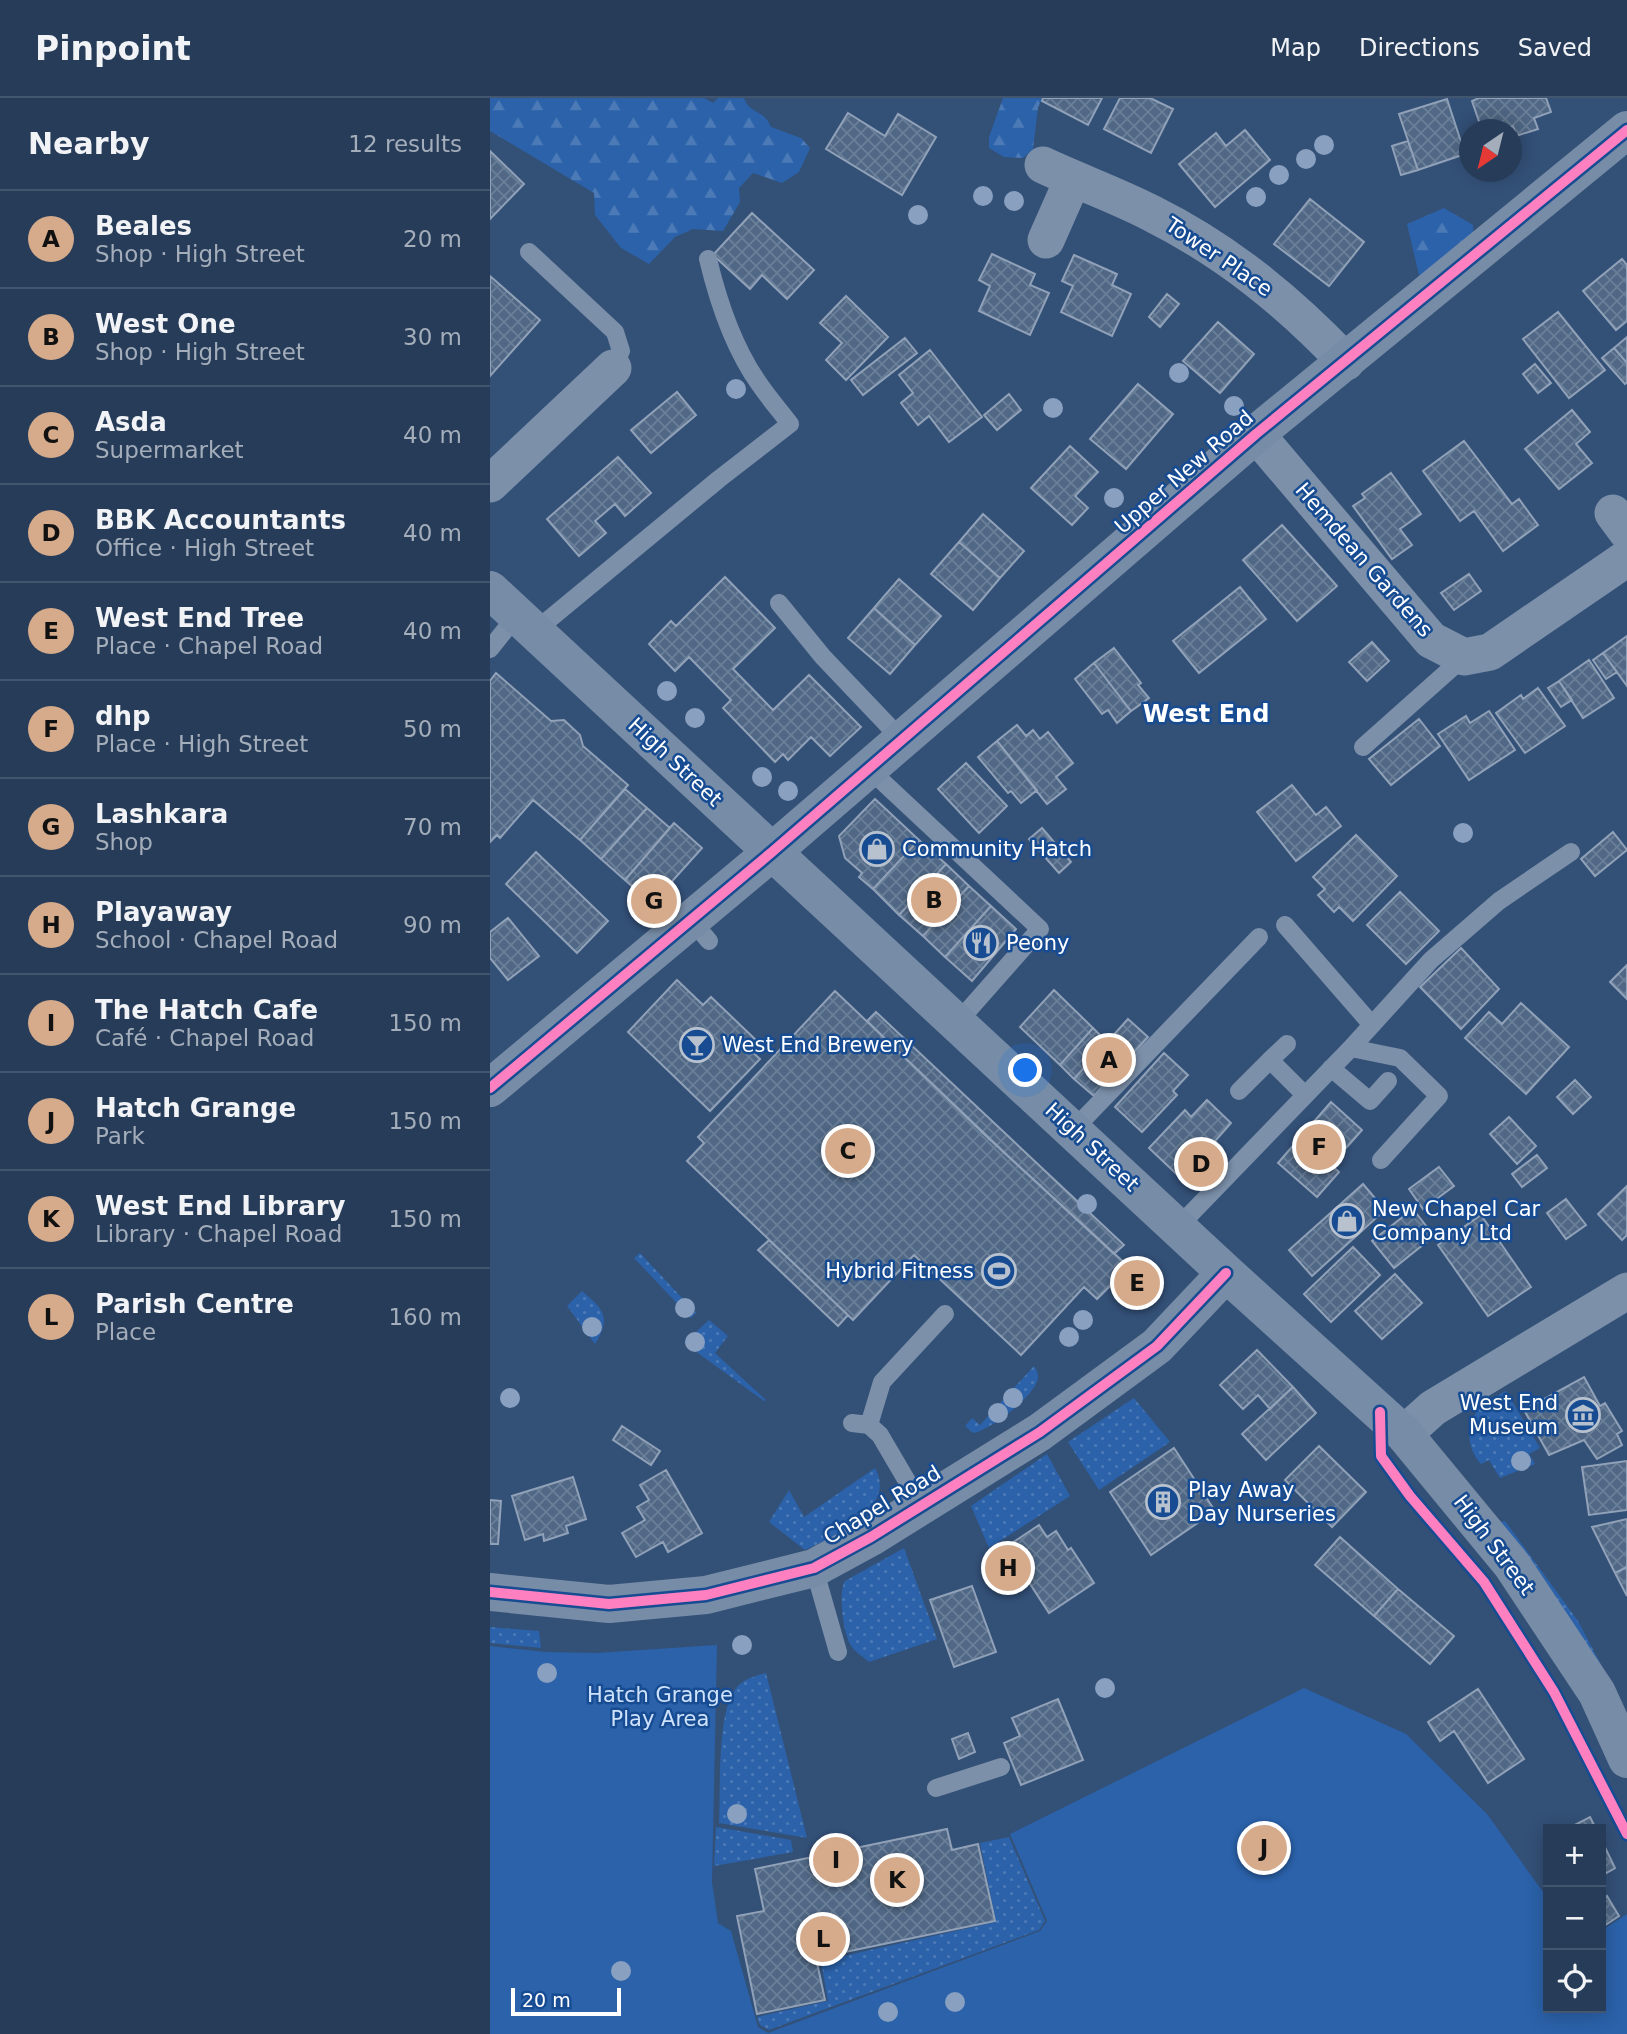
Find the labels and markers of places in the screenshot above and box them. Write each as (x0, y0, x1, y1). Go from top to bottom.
shop icon: Community Hatch (858, 830, 896, 868)
place label: Community Hatch (902, 837, 1092, 861)
pin: B (911, 874, 957, 926)
pin: G (631, 875, 677, 927)
restaurant icon: Peony (962, 924, 1000, 962)
place label: Peony (1006, 931, 1069, 955)
bar icon: West End Brewery (678, 1026, 716, 1064)
place label: West End Brewery (722, 1033, 914, 1057)
pin: A (1086, 1034, 1132, 1086)
pin: F (1296, 1121, 1342, 1173)
pin: C (825, 1125, 871, 1177)
pin: D (1178, 1138, 1224, 1190)
place label: New Chapel Car Company Ltd (1372, 1197, 1541, 1245)
shop icon: New Chapel Car Company Ltd (1328, 1202, 1366, 1240)
sports icon: Hybrid Fitness (980, 1252, 1018, 1290)
pin: E (1114, 1257, 1160, 1309)
place label: Hybrid Fitness (825, 1259, 974, 1283)
place label: West End Museum (1460, 1391, 1558, 1439)
museum icon: West End Museum (1564, 1396, 1602, 1434)
place label: Play Away Day Nurseries (1188, 1478, 1336, 1526)
building icon: Play Away Day Nurseries (1144, 1483, 1182, 1521)
pin: H (985, 1542, 1031, 1594)
pin: J (1241, 1822, 1287, 1874)
pin: I (813, 1834, 859, 1886)
pin: K (874, 1854, 920, 1906)
pin: L (800, 1913, 846, 1965)

